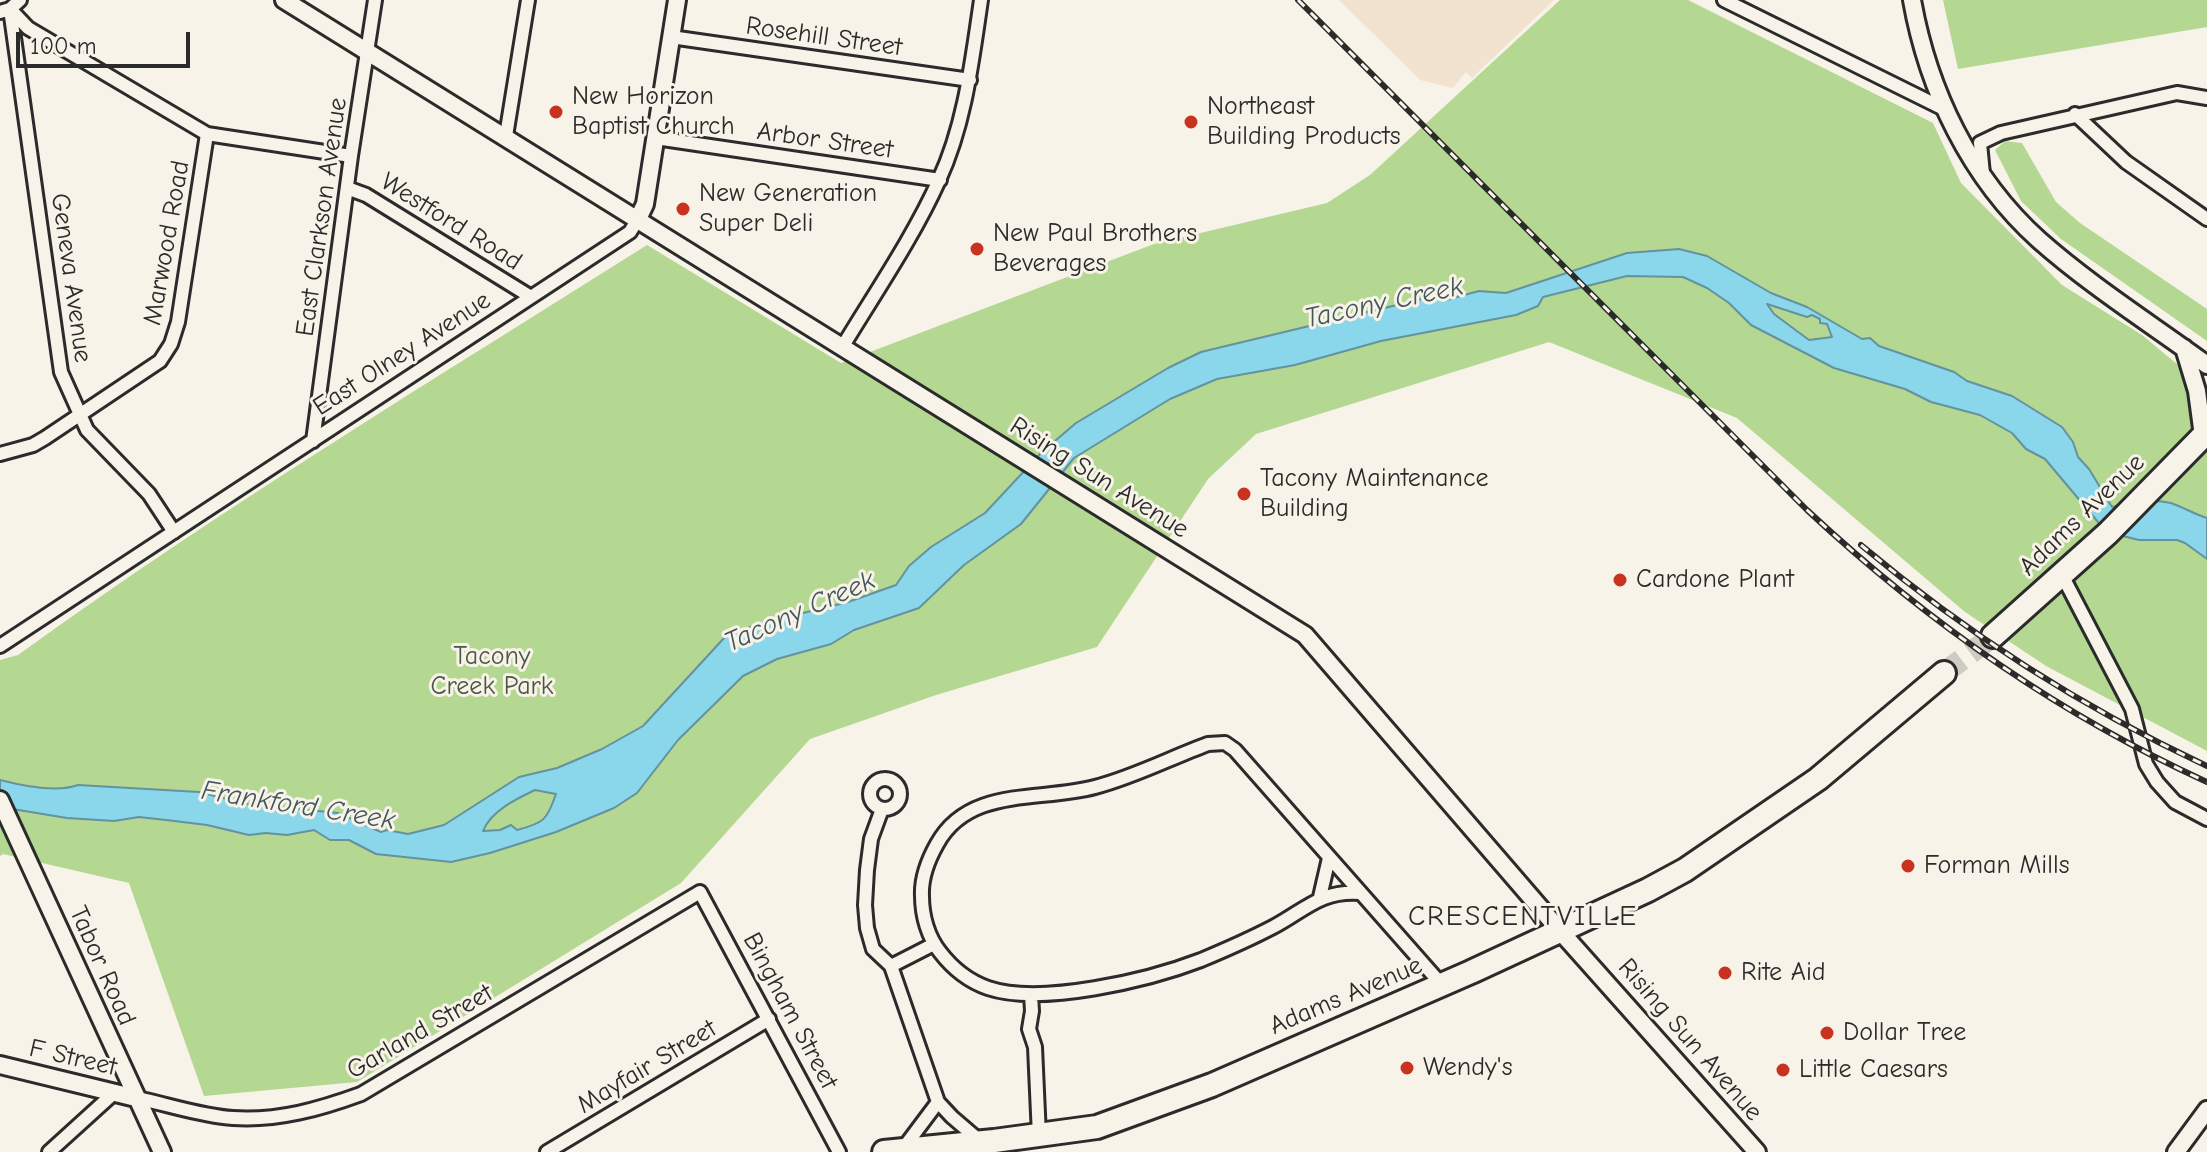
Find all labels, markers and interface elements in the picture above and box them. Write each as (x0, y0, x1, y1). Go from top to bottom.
street label: Rosehill Street (744, 11, 904, 63)
scale bar (20, 16, 194, 66)
text: 100 m (30, 32, 97, 60)
place label: New Horizon Baptist Church (572, 81, 735, 142)
place label: Northeast Building Products (1207, 91, 1401, 152)
street label: East Clarkson Avenue (290, 96, 354, 338)
marker: New Horizon Baptist Church (547, 103, 565, 121)
marker: Northeast Building Products (1182, 113, 1200, 131)
street label: Arbor Street (755, 116, 895, 166)
street label: Marwood Road (137, 158, 197, 328)
street label: Westford Road (375, 166, 527, 278)
place label: New Generation Super Deli (699, 178, 877, 240)
street label: Geneva Avenue (44, 191, 98, 365)
marker: New Generation Super Deli (674, 200, 692, 218)
place label: New Paul Brothers Beverages (993, 218, 1197, 280)
marker: New Paul Brothers Beverages (968, 240, 986, 258)
water label: Tacony Creek (1301, 270, 1467, 336)
street label: East Olney Avenue (307, 285, 497, 423)
street label: Rising Sun Avenue (1004, 410, 1194, 546)
street label: Adams Avenue (2013, 447, 2151, 583)
place label: Tacony Maintenance Building (1260, 463, 1488, 524)
marker: Tacony Maintenance Building (1235, 485, 1253, 503)
water label: Tacony Creek (719, 564, 881, 660)
place label: Cardone Plant (1636, 564, 1794, 596)
marker: Cardone Plant (1611, 571, 1629, 589)
park label: Tacony Creek Park (431, 641, 553, 702)
water label: Frankford Creek (199, 774, 397, 838)
place label: Forman Mills (1924, 850, 2069, 882)
marker: Forman Mills (1899, 857, 1917, 875)
district label: CRESCENTVILLE (1408, 900, 1638, 934)
street label: Tabor Road (62, 901, 142, 1031)
street label: Bingham Street (736, 927, 844, 1095)
street label: Adams Avenue (1265, 950, 1427, 1042)
street label: Rising Sun Avenue (1611, 952, 1769, 1128)
place label: Rite Aid (1741, 957, 1826, 989)
marker: Rite Aid (1716, 964, 1734, 982)
street label: Garland Street (341, 978, 499, 1086)
street label: Mayfair Street (572, 1013, 722, 1121)
place label: Dollar Tree (1843, 1017, 1966, 1049)
marker: Dollar Tree (1818, 1024, 1836, 1042)
street label: F Street (26, 1033, 120, 1083)
place label: Wendy's (1423, 1052, 1512, 1084)
place label: Little Caesars (1799, 1054, 1948, 1086)
marker: Wendy's (1398, 1059, 1416, 1077)
marker: Little Caesars (1774, 1061, 1792, 1079)

